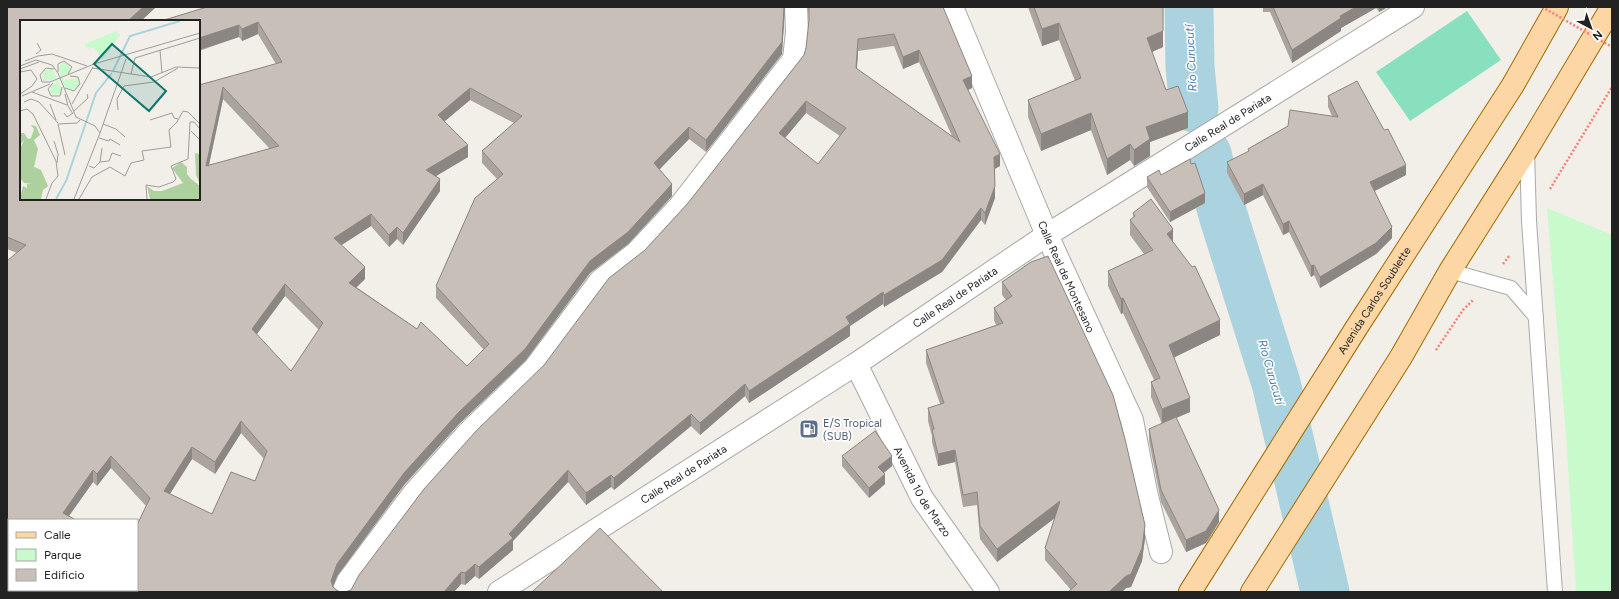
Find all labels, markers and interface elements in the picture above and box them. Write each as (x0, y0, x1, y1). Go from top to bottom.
north arrow (1571, 8, 1611, 48)
inset map (20, 20, 200, 200)
water label: Río Curucutí (1182, 22, 1200, 92)
text: N (1590, 27, 1605, 43)
street label: Calle Real de Pariata (1182, 91, 1273, 154)
street label: Calle Real de Montesano (1035, 219, 1097, 335)
street label: Avenida Carlos Soublette (1335, 244, 1413, 356)
street label: Calle Real de Pariata (910, 264, 1000, 330)
water label: Río Curucutí (1255, 338, 1288, 408)
place label: E/S Tropical (SUB) (823, 417, 882, 443)
fuel station icon: E/S Tropical (SUB) (798, 418, 820, 440)
street label: Calle Real de Pariata (638, 442, 729, 506)
street label: Avenida 10 de Marzo (891, 444, 954, 539)
legend (8, 519, 138, 591)
text: Calle (44, 528, 71, 542)
text: Parque (44, 548, 82, 562)
text: Edificio (44, 568, 84, 582)

